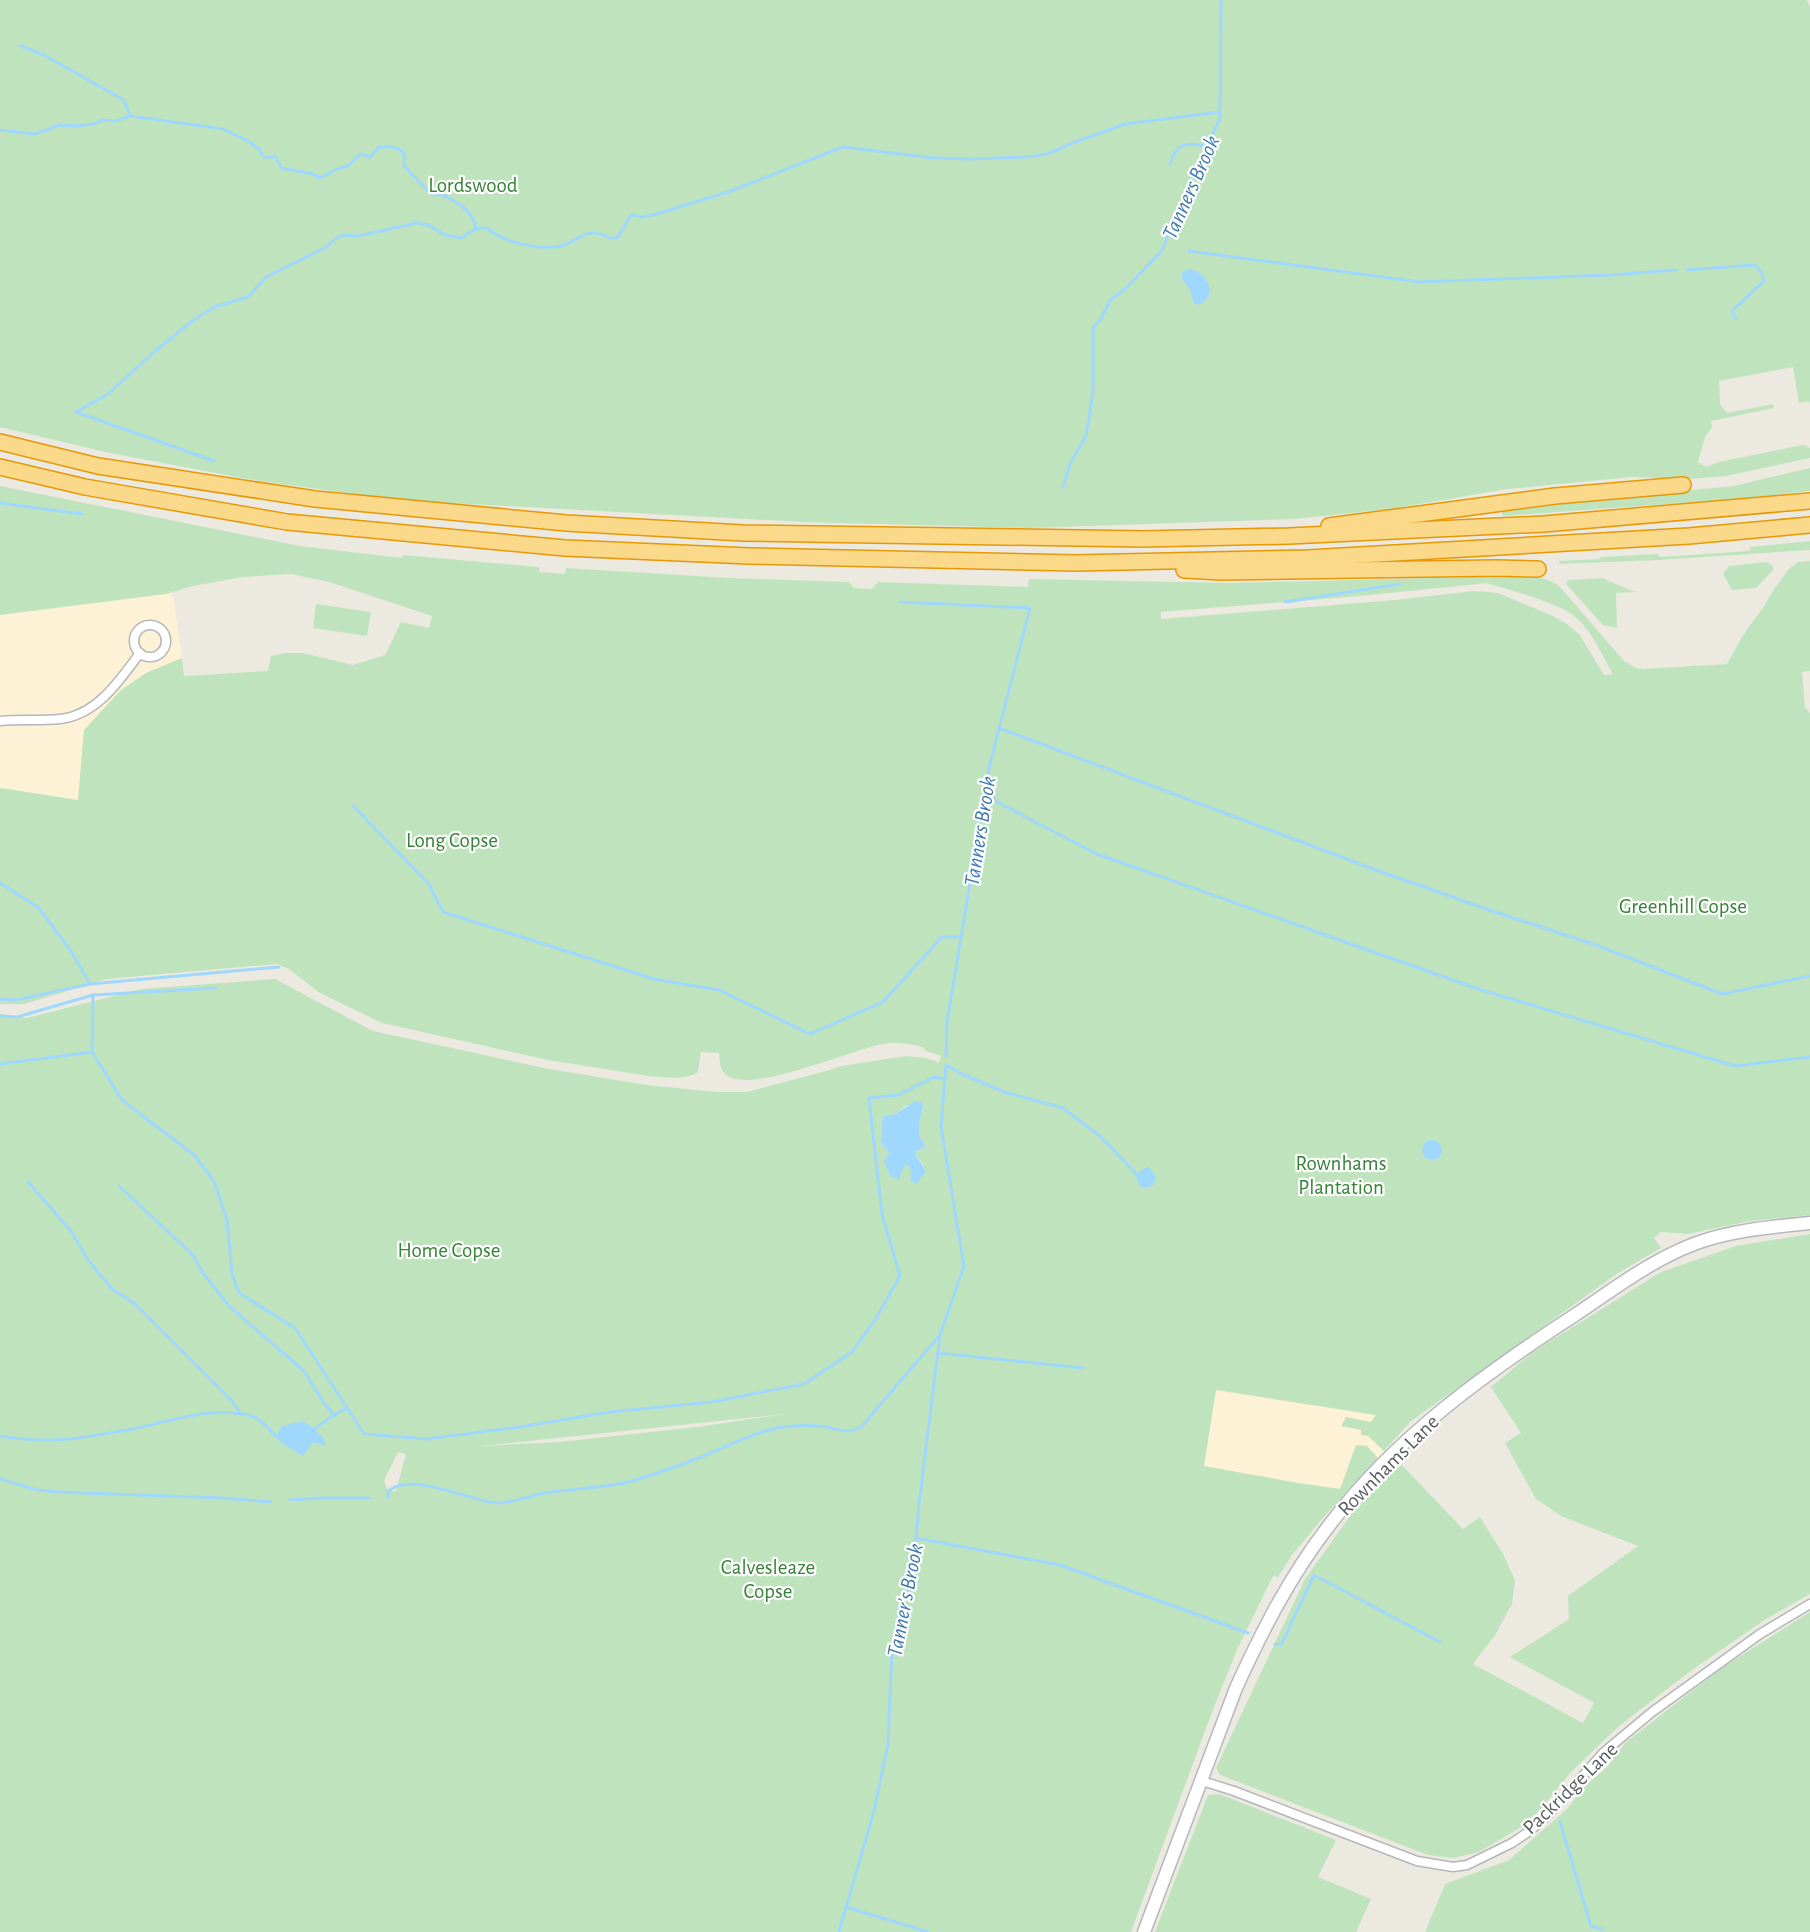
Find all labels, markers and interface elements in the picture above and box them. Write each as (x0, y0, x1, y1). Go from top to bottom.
water label: Tanners Brook (1158, 132, 1224, 243)
park label: Lordswood (428, 175, 518, 196)
water label: Tanners Brook (960, 775, 1000, 888)
park label: Long Copse (406, 830, 498, 851)
park label: Greenhill Copse (1619, 896, 1747, 917)
park label: Rownhams Plantation (1296, 1153, 1386, 1198)
park label: Home Copse (398, 1240, 500, 1261)
street label: Rownhams Lane (1334, 1411, 1443, 1520)
water label: Tanner's Brook (883, 1542, 927, 1659)
park label: Calvesleaze Copse (721, 1557, 815, 1602)
street label: Packridge Lane (1519, 1738, 1622, 1838)

